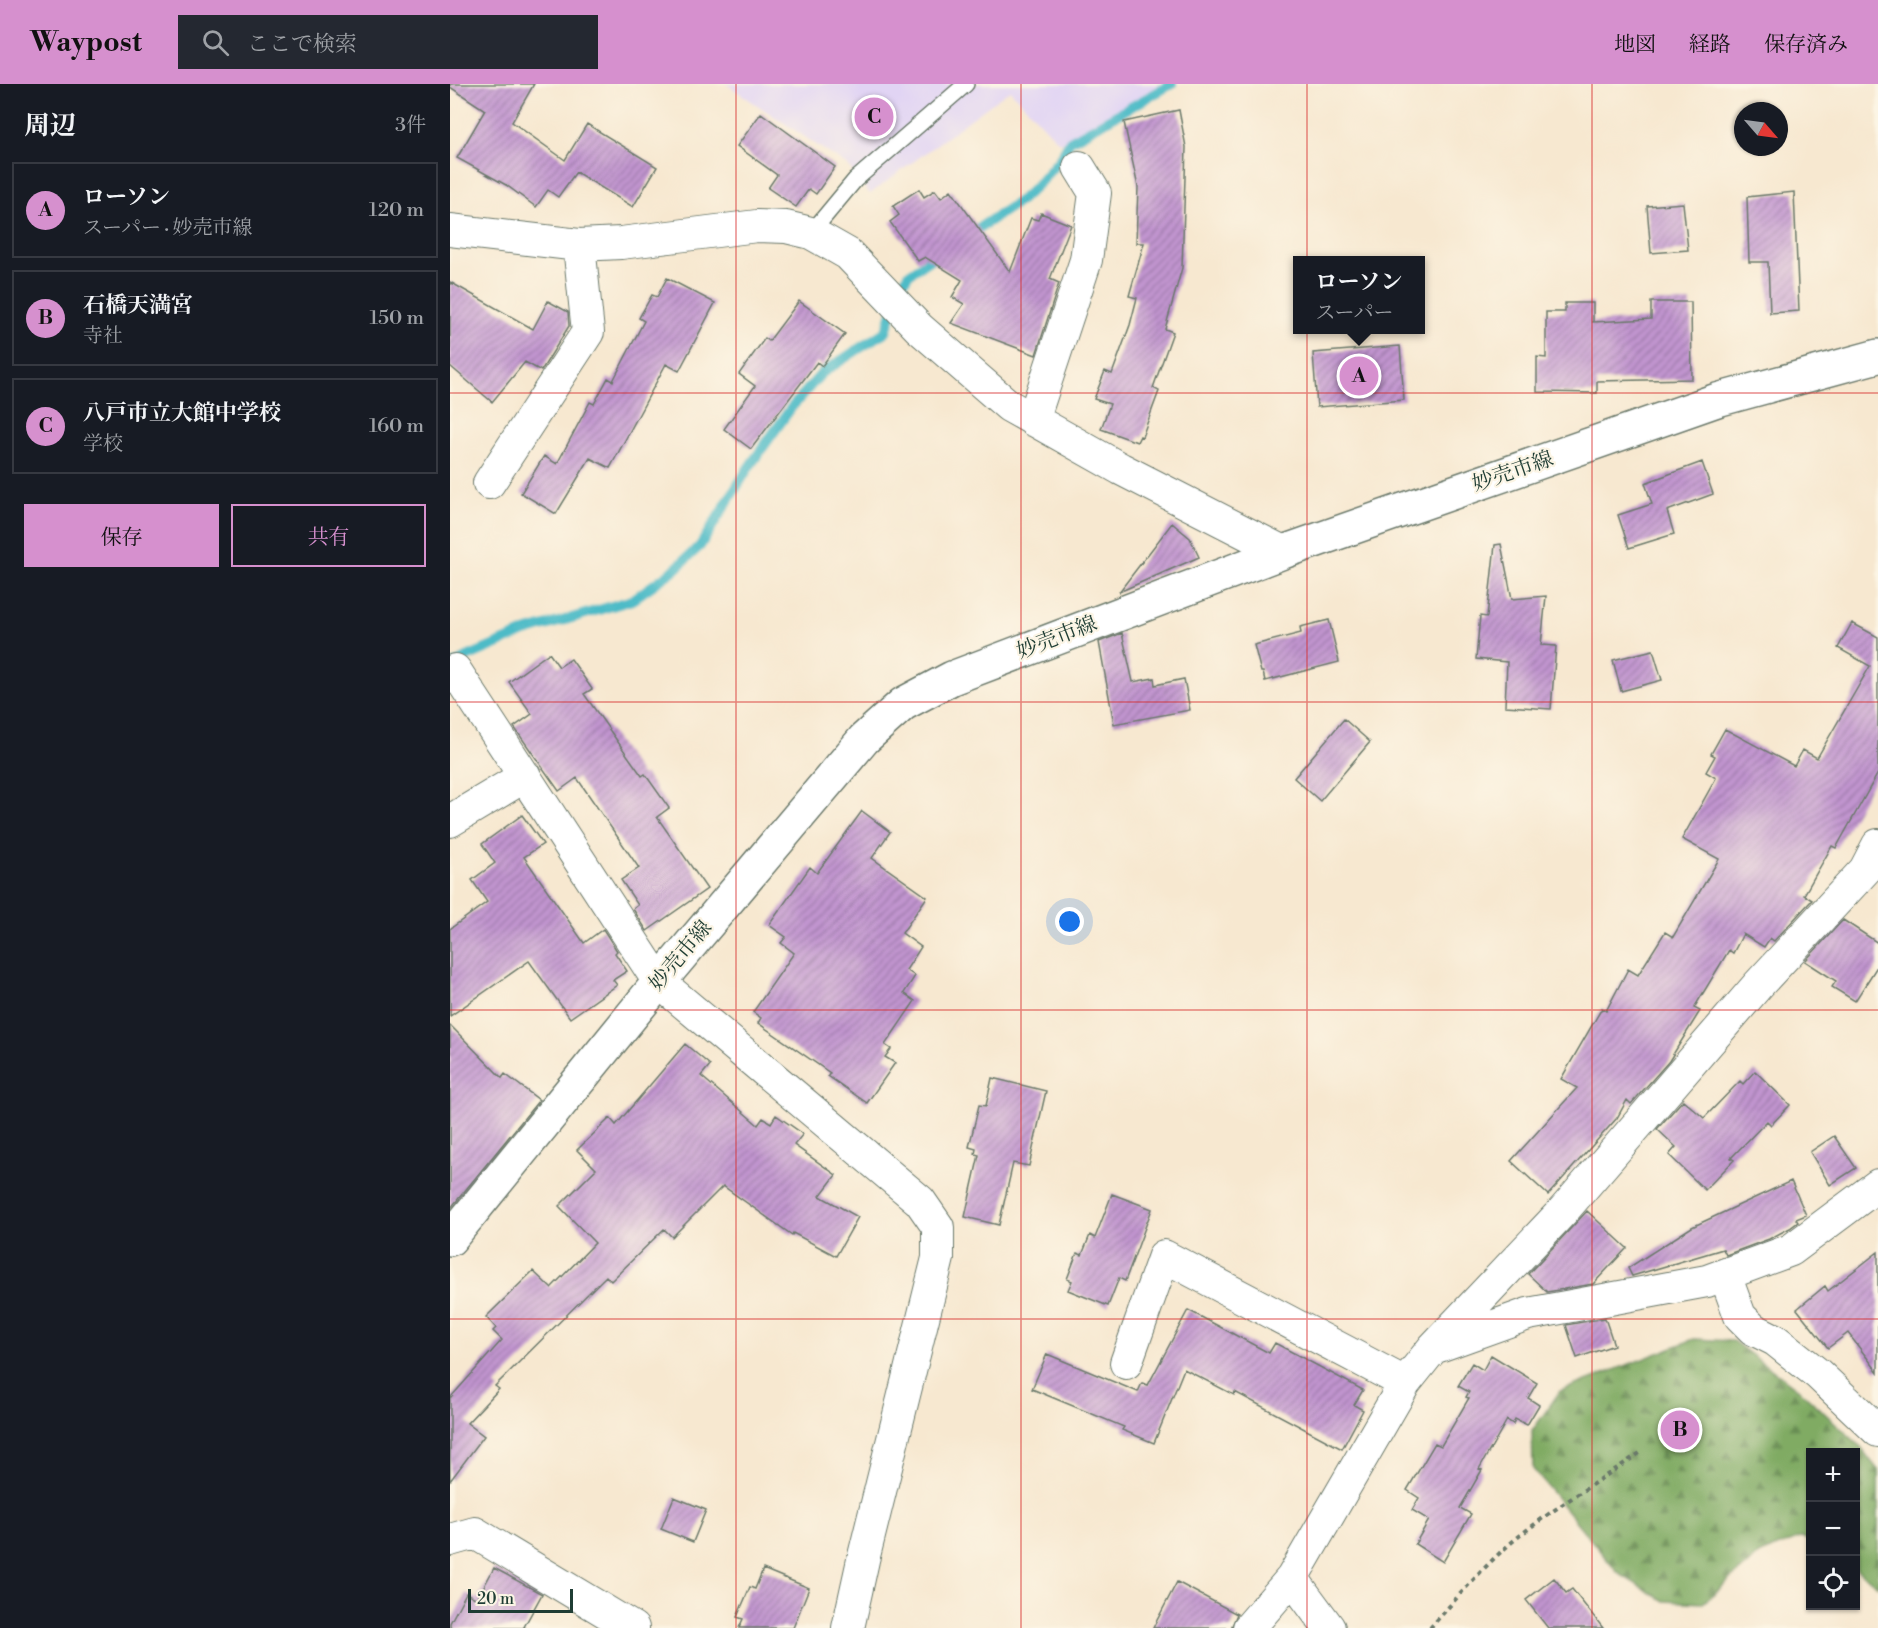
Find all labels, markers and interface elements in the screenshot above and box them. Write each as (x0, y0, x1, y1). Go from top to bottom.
search box (178, 15, 598, 69)
text: Waypost (30, 25, 142, 60)
icon: search (199, 26, 232, 59)
text: ここで検索 (247, 31, 357, 58)
text: 地図 (1614, 32, 1656, 58)
text: 経路 (1689, 32, 1731, 58)
text: 保存済み (1764, 32, 1848, 58)
pin: C (854, 94, 894, 140)
north arrow (1734, 102, 1788, 156)
text: 周辺 (24, 110, 76, 142)
text: 3件 (395, 113, 426, 138)
text: ローソン (83, 184, 170, 211)
text: A (38, 198, 53, 223)
text: 120 m (369, 198, 424, 223)
text: スーパー · 妙売市線 (83, 216, 253, 241)
popup (1293, 256, 1425, 334)
text: ローソン (1315, 269, 1403, 296)
text: 石橋天満宮 (83, 292, 193, 319)
text: スーパー (1315, 301, 1393, 326)
text: B (38, 306, 53, 331)
text: 150 m (369, 306, 424, 331)
text: 寺社 (83, 324, 123, 349)
pin: A (1340, 354, 1378, 398)
text: 八戸市立大館中学校 (83, 400, 281, 427)
text: C (38, 414, 53, 439)
text: 160 m (369, 414, 424, 439)
text: 学校 (83, 432, 123, 457)
street label: 妙売市線 (1469, 446, 1557, 498)
button: 保存 (24, 504, 219, 567)
button: 共有 (231, 504, 426, 567)
street label: 妙売市線 (1013, 611, 1101, 665)
your location (1055, 907, 1084, 936)
street label: 妙売市線 (644, 915, 718, 997)
pin: B (1660, 1408, 1700, 1452)
map controls (1806, 1448, 1860, 1610)
button: + (1806, 1448, 1860, 1502)
button: − (1806, 1502, 1860, 1556)
button: locate (1806, 1556, 1860, 1610)
scale bar (468, 1586, 573, 1614)
text: 20 m (477, 1589, 514, 1609)

